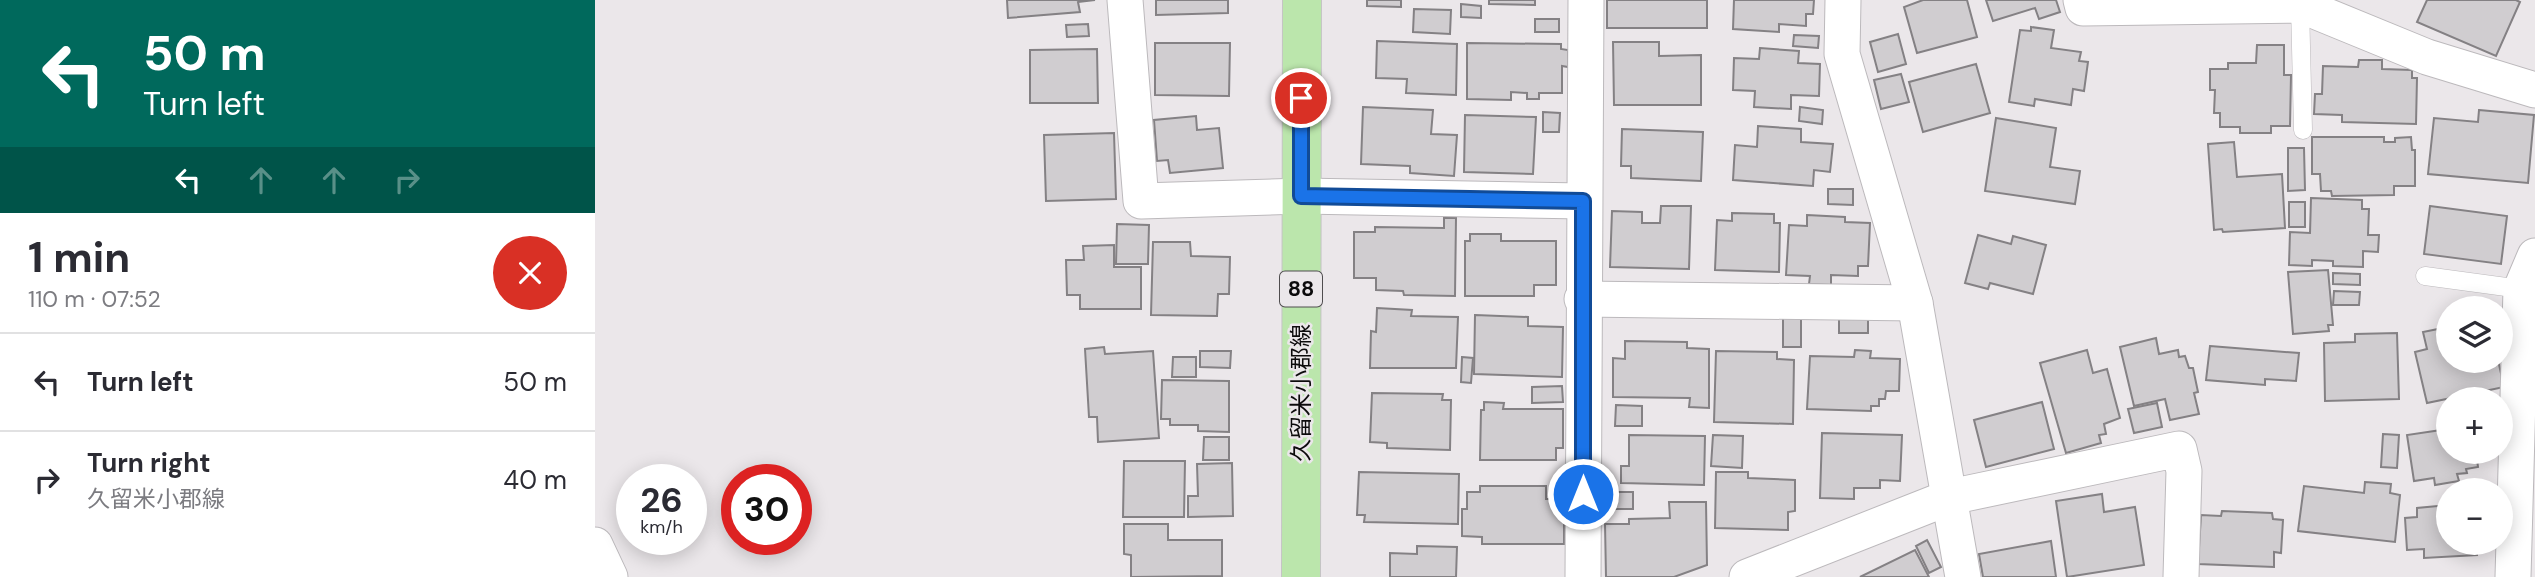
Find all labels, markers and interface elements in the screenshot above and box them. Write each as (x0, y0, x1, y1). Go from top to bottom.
text: 50 m (143, 21, 266, 85)
icon: left (28, 28, 119, 119)
pin (1271, 68, 1331, 128)
icon: arrive (1282, 79, 1320, 117)
text: Turn left (143, 83, 265, 125)
icon: left (169, 161, 207, 199)
icon: ahead (242, 161, 280, 199)
icon: ahead (315, 161, 353, 199)
icon: right (388, 161, 426, 199)
text: 1 min (28, 230, 130, 285)
button: close (493, 236, 567, 310)
road number: 88 (1280, 272, 1322, 306)
text: 110 m · 07:52 (28, 284, 161, 314)
map controls (2436, 296, 2513, 555)
button: layers (2436, 296, 2513, 373)
street label: 久留米小郡線 (1286, 324, 1316, 462)
icon: left (28, 363, 66, 401)
text: Turn left (87, 365, 194, 399)
text: 50 m (503, 365, 567, 399)
button: + (2436, 387, 2513, 464)
text: Turn right (87, 446, 211, 480)
position arrow (1546, 457, 1620, 531)
icon: right (28, 461, 66, 499)
text: 40 m (503, 463, 567, 497)
speed limit sign: 30 (721, 464, 812, 555)
text: 26 (640, 477, 683, 523)
button: − (2436, 478, 2513, 555)
text: 久留米小郡線 (87, 484, 225, 514)
text: km/h (640, 515, 683, 539)

